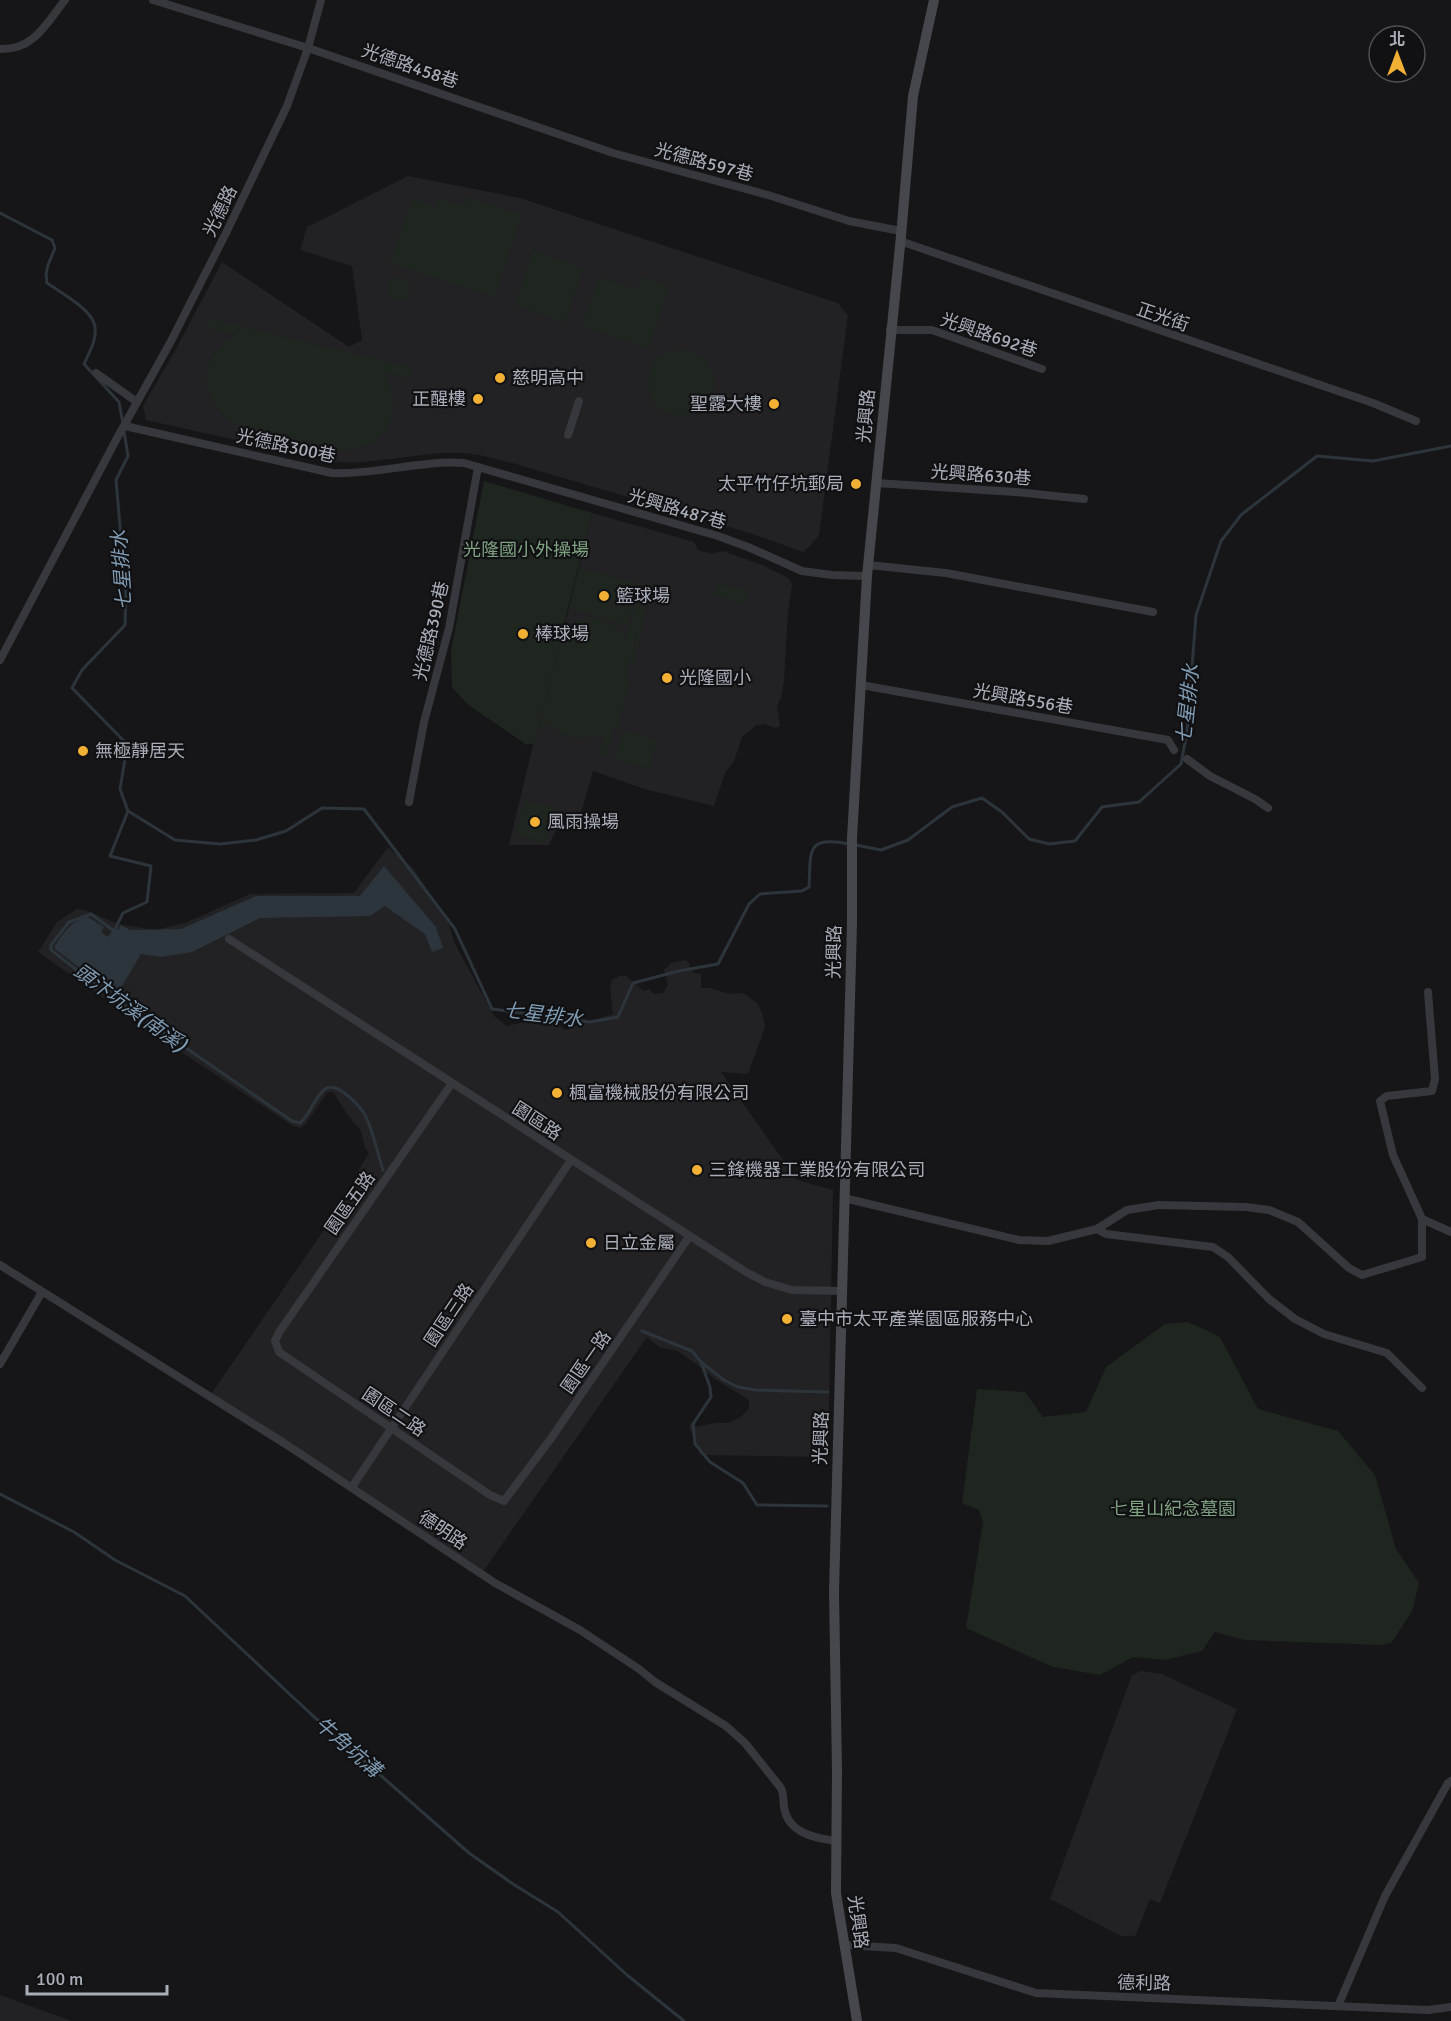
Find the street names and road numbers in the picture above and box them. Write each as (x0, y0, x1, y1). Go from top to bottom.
street label: 光德路458巷 (359, 39, 461, 93)
street label: 光德路597巷 (652, 138, 756, 186)
street label: 光德路 (198, 182, 242, 240)
street label: 正光街 (1134, 298, 1192, 336)
street label: 光興路692巷 (938, 308, 1040, 362)
street label: 光興路 (853, 388, 879, 444)
street label: 光德路300巷 (234, 425, 338, 467)
street label: 光興路630巷 (930, 460, 1032, 490)
street label: 光興路487巷 (625, 484, 729, 534)
street label: 光德路390巷 (409, 579, 453, 683)
street label: 光興路556巷 (971, 679, 1075, 719)
street label: 光興路 (823, 925, 845, 979)
street label: 園區路 (508, 1097, 566, 1145)
street label: 園區五路 (320, 1167, 380, 1239)
street label: 園區三路 (420, 1279, 478, 1351)
street label: 園區一路 (556, 1326, 616, 1398)
street label: 園區二路 (358, 1383, 430, 1441)
street label: 光興路 (809, 1411, 833, 1465)
street label: 德明路 (414, 1506, 472, 1554)
street label: 光興路 (843, 1894, 873, 1950)
street label: 德利路 (1117, 1972, 1171, 1994)

